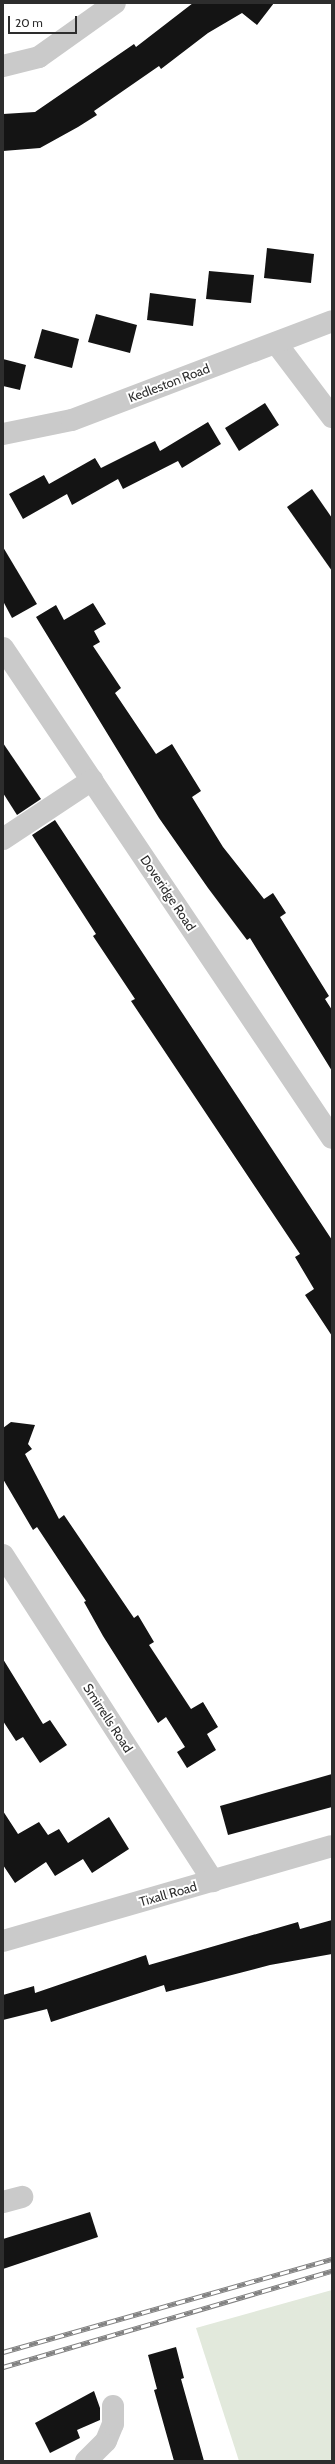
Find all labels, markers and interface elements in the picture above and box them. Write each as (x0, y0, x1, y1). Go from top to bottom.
scale bar (10, 8, 79, 34)
text: 20 m (15, 15, 43, 30)
street label: Kedleston Road (126, 360, 212, 406)
street label: Doveridge Road (137, 852, 199, 934)
street label: Smirrells Road (80, 1681, 136, 1755)
street label: Tixall Road (137, 1878, 199, 1910)

